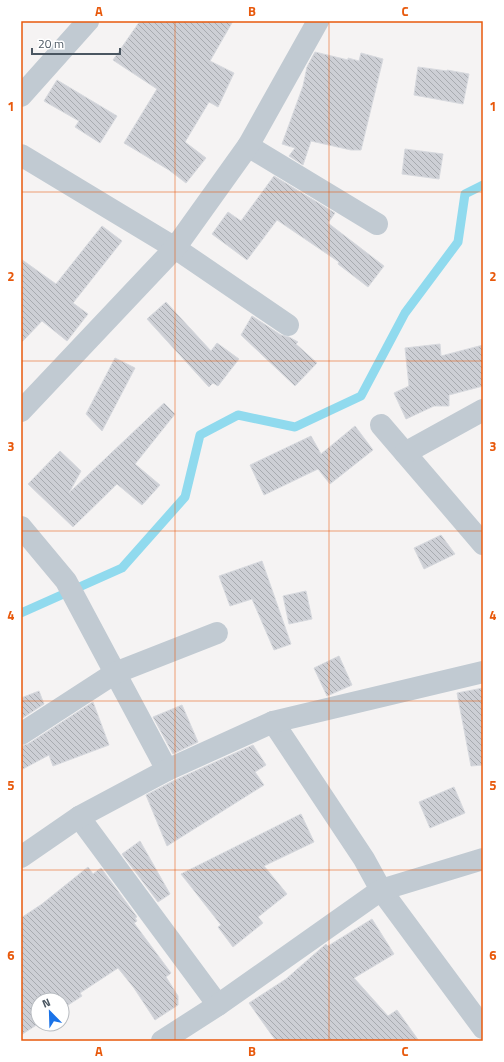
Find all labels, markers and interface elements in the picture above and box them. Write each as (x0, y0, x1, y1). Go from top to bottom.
text: A (95, 1, 103, 21)
text: B (248, 1, 256, 21)
text: C (401, 1, 409, 21)
scale bar (32, 30, 120, 56)
text: 20 m (38, 34, 64, 53)
text: 1 (7, 96, 15, 116)
text: 1 (489, 96, 497, 116)
text: 2 (7, 266, 15, 286)
text: 2 (489, 266, 497, 286)
text: 3 (7, 436, 15, 456)
text: 3 (489, 436, 497, 456)
text: 4 (7, 605, 15, 625)
text: 4 (489, 605, 497, 625)
text: 5 (7, 775, 15, 795)
text: 5 (489, 775, 497, 795)
text: 6 (7, 945, 15, 965)
text: 6 (489, 945, 497, 965)
north arrow (30, 992, 70, 1032)
text: N (39, 994, 53, 1012)
text: A (95, 1041, 103, 1061)
text: B (248, 1041, 256, 1061)
text: C (401, 1041, 409, 1061)

